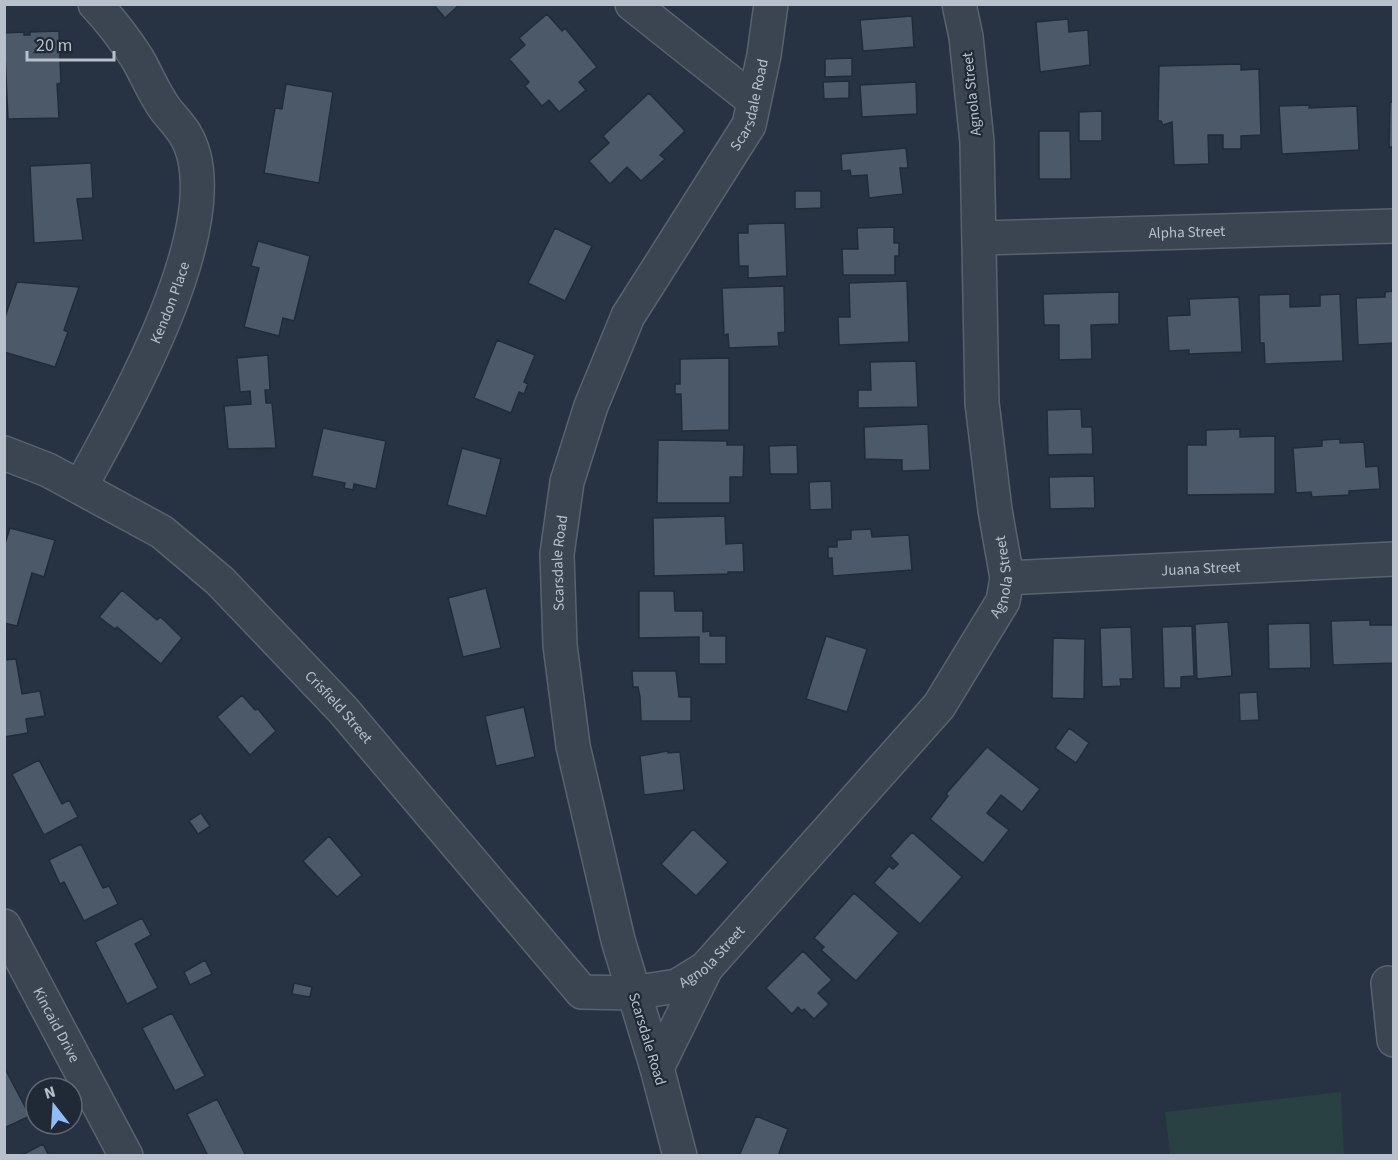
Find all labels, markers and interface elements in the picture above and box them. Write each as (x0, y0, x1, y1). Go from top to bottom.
scale bar (27, 24, 114, 62)
text: 20 m (36, 33, 72, 58)
street label: Agnola Street (957, 51, 987, 137)
street label: Scarsdale Road (725, 57, 773, 155)
street label: Alpha Street (1148, 220, 1226, 244)
street label: Kendon Place (145, 259, 195, 347)
street label: Scarsdale Road (546, 514, 573, 611)
street label: Agnola Street (985, 534, 1018, 622)
street label: Juana Street (1161, 556, 1241, 581)
street label: Crisfield Street (300, 666, 377, 748)
street label: Agnola Street (675, 921, 749, 993)
street label: Kincaid Drive (28, 984, 85, 1066)
street label: Scarsdale Road (623, 990, 671, 1088)
north arrow (24, 1076, 84, 1136)
text: N (42, 1081, 58, 1105)

